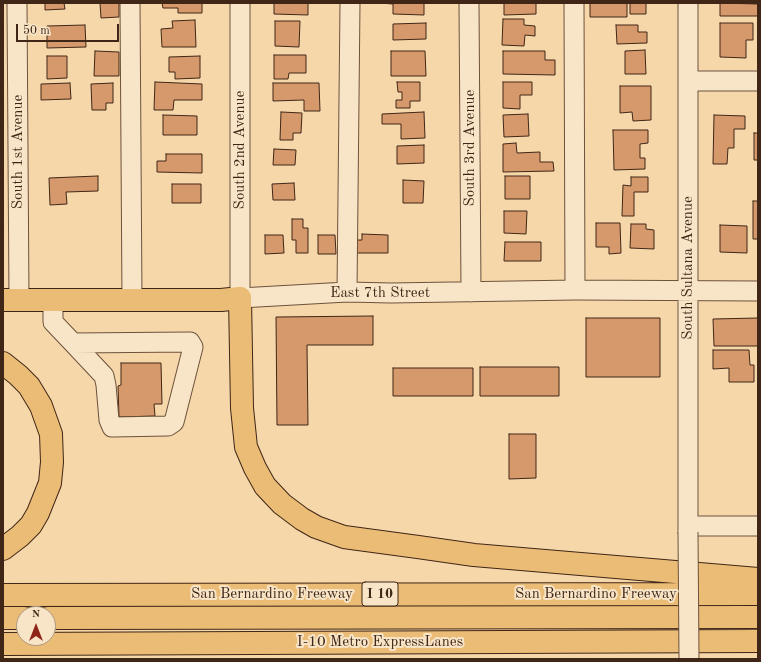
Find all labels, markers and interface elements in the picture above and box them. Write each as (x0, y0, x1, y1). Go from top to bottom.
scale bar (18, 16, 121, 42)
text: 50 m (23, 25, 50, 37)
street label: South 3rd Avenue (461, 90, 479, 206)
street label: South 2nd Avenue (231, 91, 249, 209)
street label: South 1st Avenue (9, 95, 27, 209)
street label: South Sultana Avenue (679, 196, 697, 340)
street label: East 7th Street (330, 284, 430, 302)
road number: I 10 (362, 582, 398, 606)
street label: San Bernardino Freeway (191, 585, 353, 603)
street label: San Bernardino Freeway (515, 585, 677, 603)
north arrow (16, 606, 56, 646)
text: N (32, 609, 40, 620)
street label: I-10 Metro ExpressLanes (297, 633, 463, 651)

